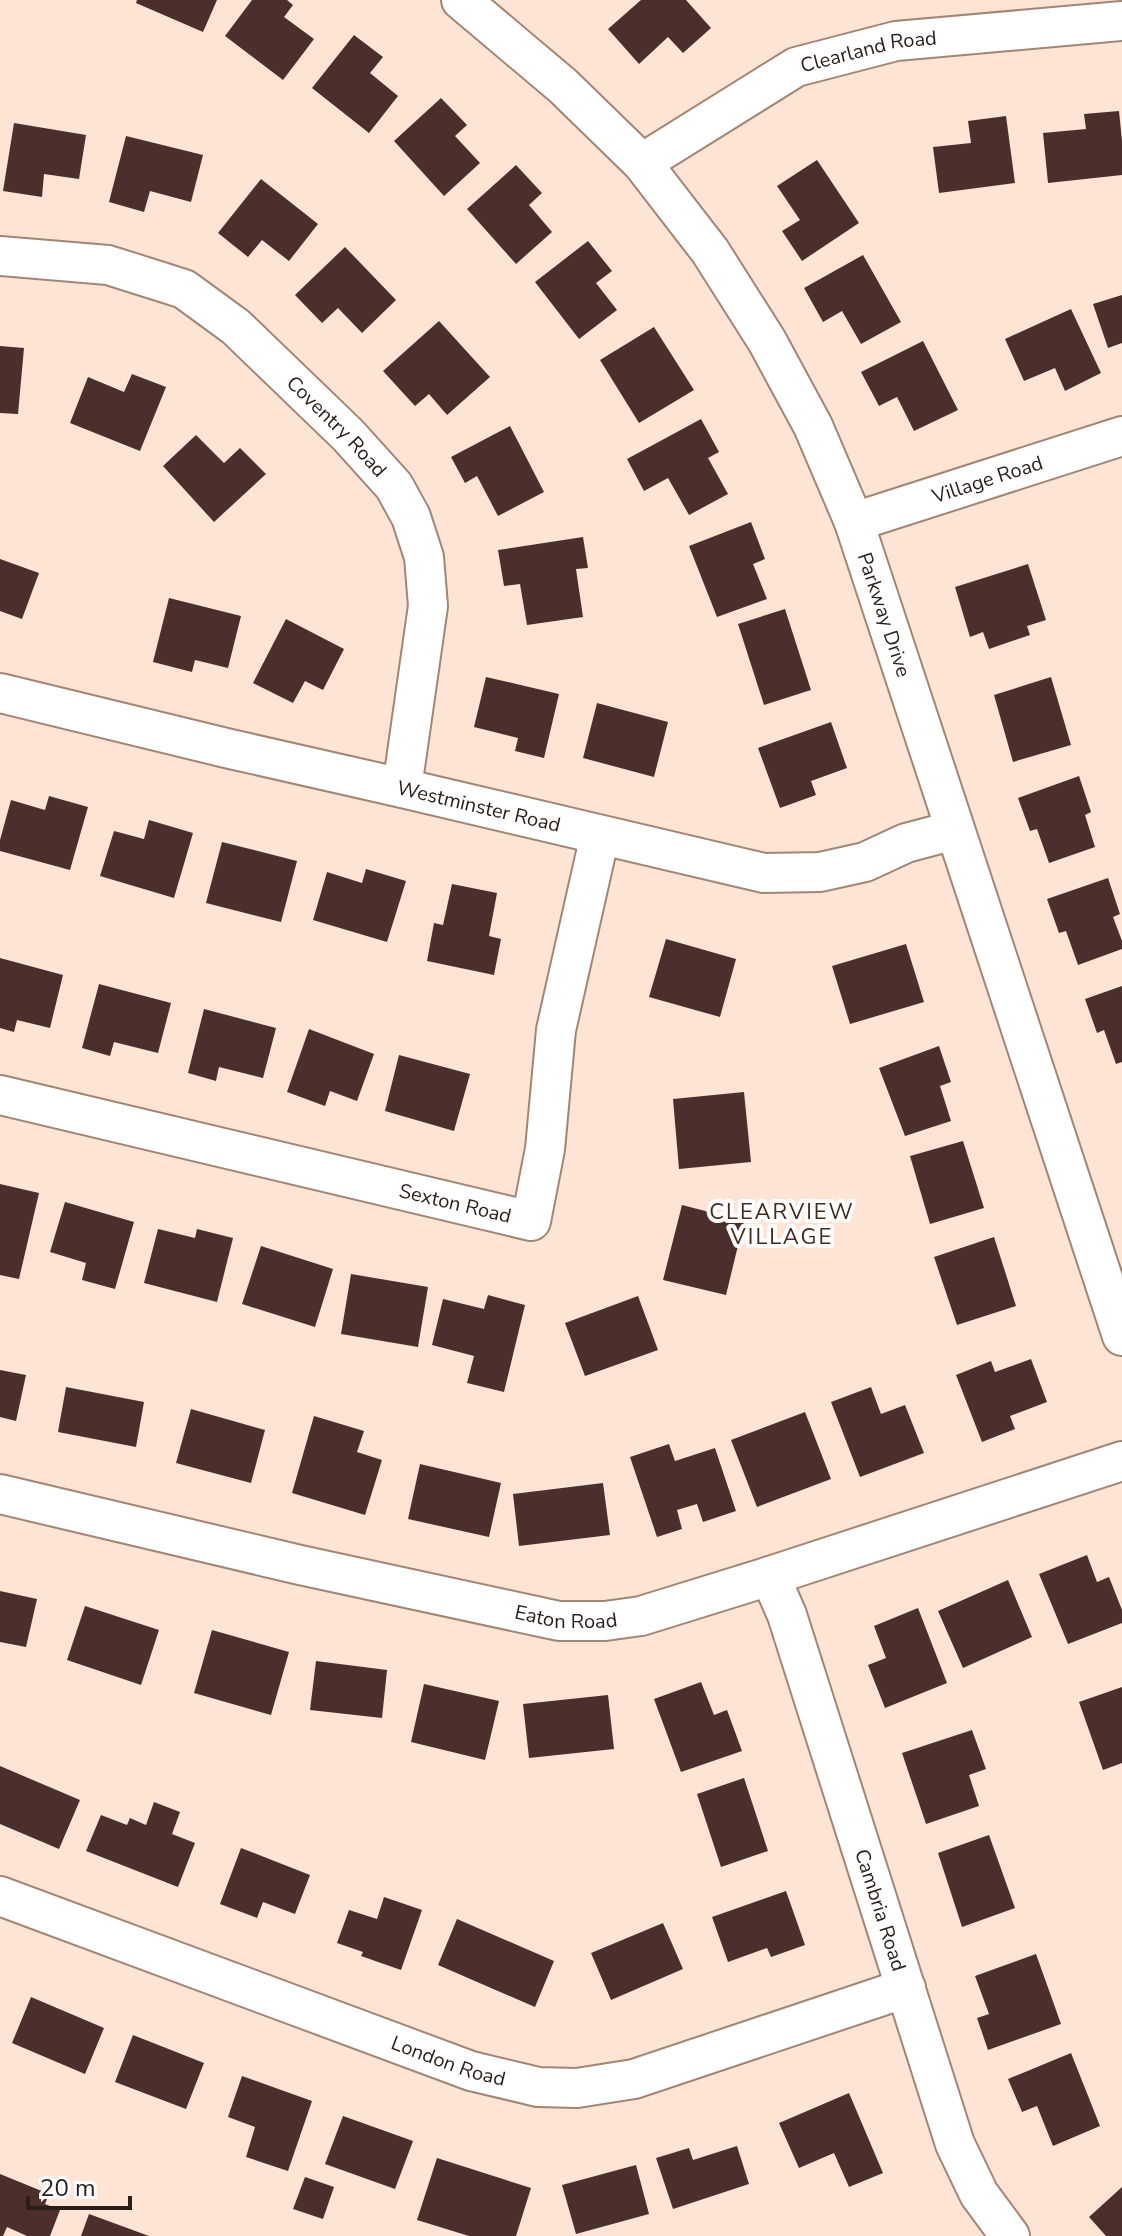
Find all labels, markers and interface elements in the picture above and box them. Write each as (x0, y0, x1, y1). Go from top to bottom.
street label: Clearland Road (798, 24, 938, 79)
street label: Coventry Road (280, 370, 393, 483)
street label: Village Road (928, 449, 1046, 510)
street label: Parkway Drive (851, 549, 917, 681)
street label: Westminster Road (394, 774, 563, 839)
street label: Sexton Road (396, 1177, 514, 1230)
district label: CLEARVIEW VILLAGE (709, 1197, 855, 1252)
street label: Eaton Road (512, 1599, 619, 1635)
street label: Cambria Road (848, 1846, 912, 1975)
street label: London Road (387, 2030, 508, 2093)
scale bar (28, 2160, 130, 2210)
text: 20 m (40, 2172, 96, 2204)

